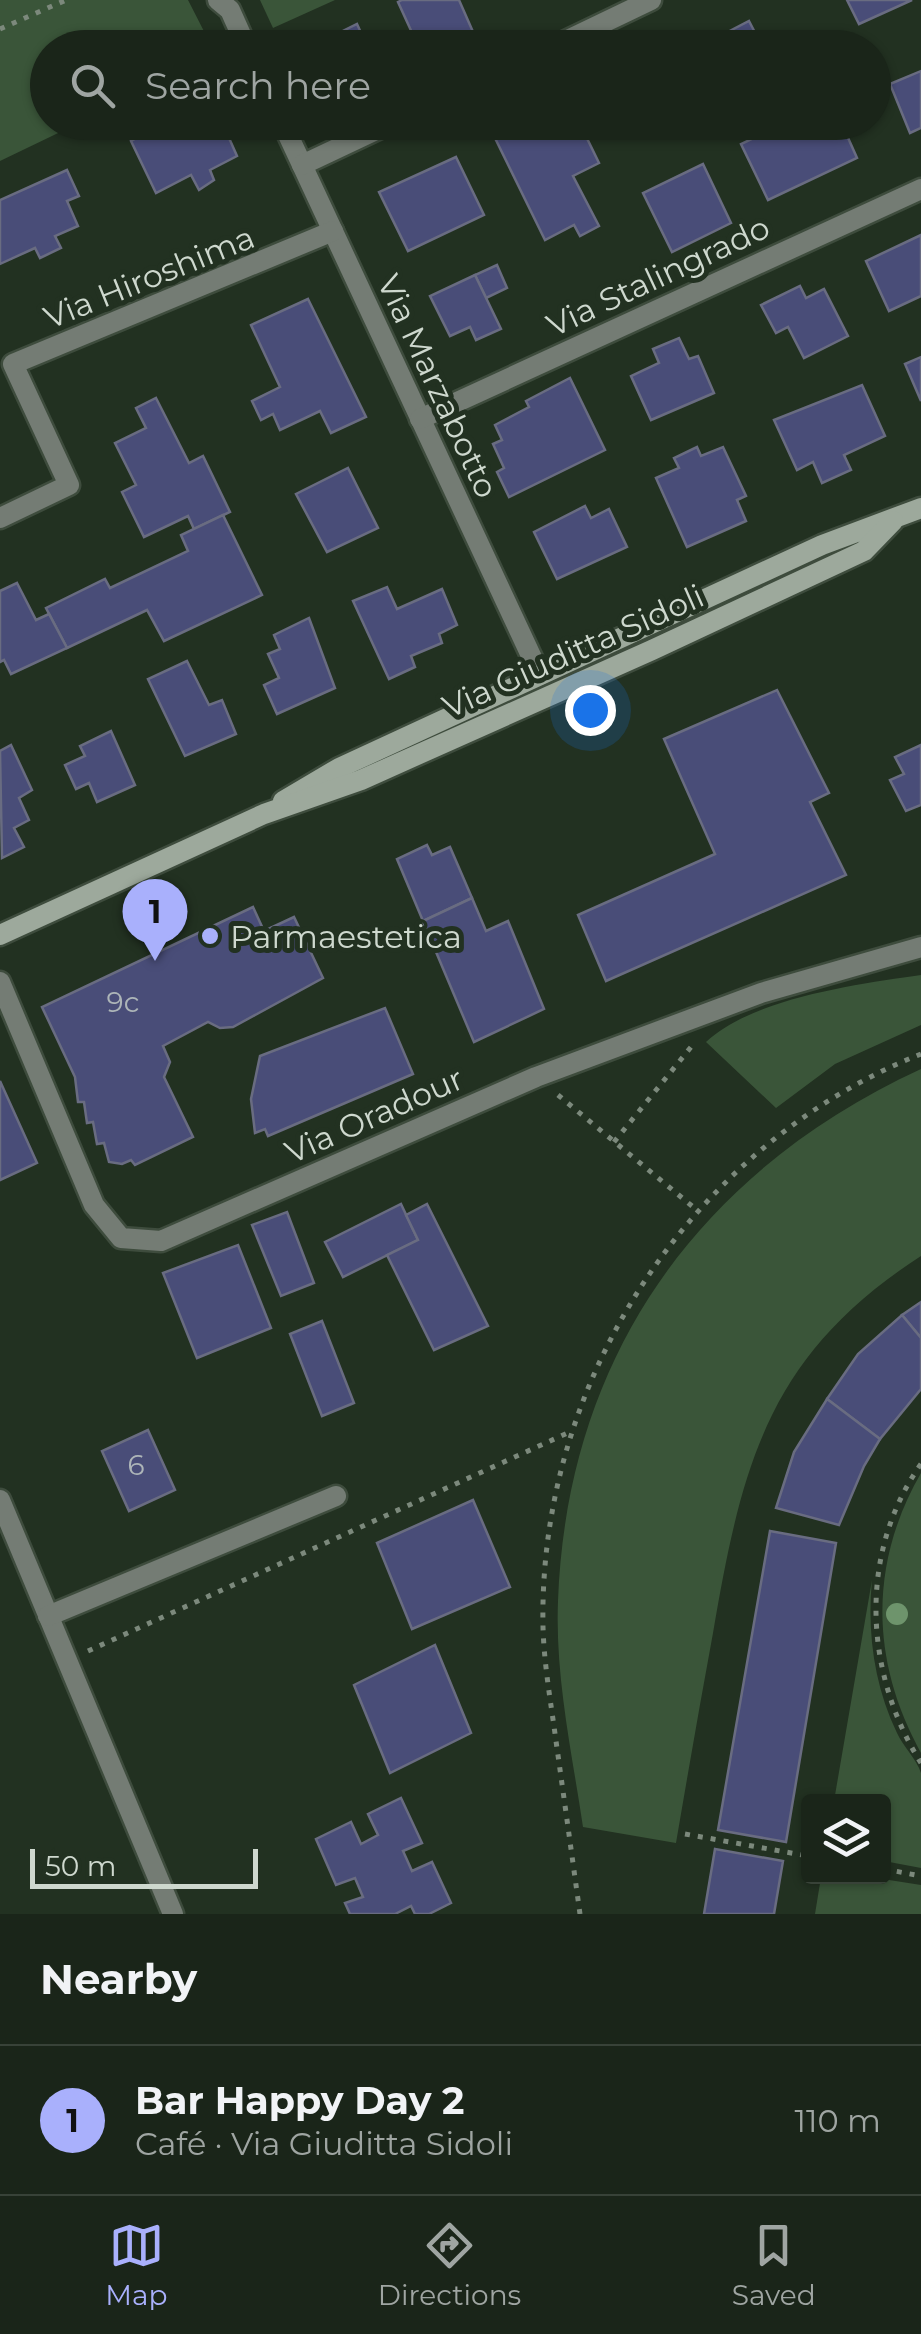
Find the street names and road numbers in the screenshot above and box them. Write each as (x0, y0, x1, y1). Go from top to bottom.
street label: Via Stalingrado (540, 207, 776, 345)
street label: Via Hiroshima (38, 217, 260, 337)
street label: Via Marzabotto (369, 268, 507, 504)
street label: Via Giuditta Sidoli (436, 576, 710, 726)
street label: Via Oradour (279, 1058, 469, 1172)

